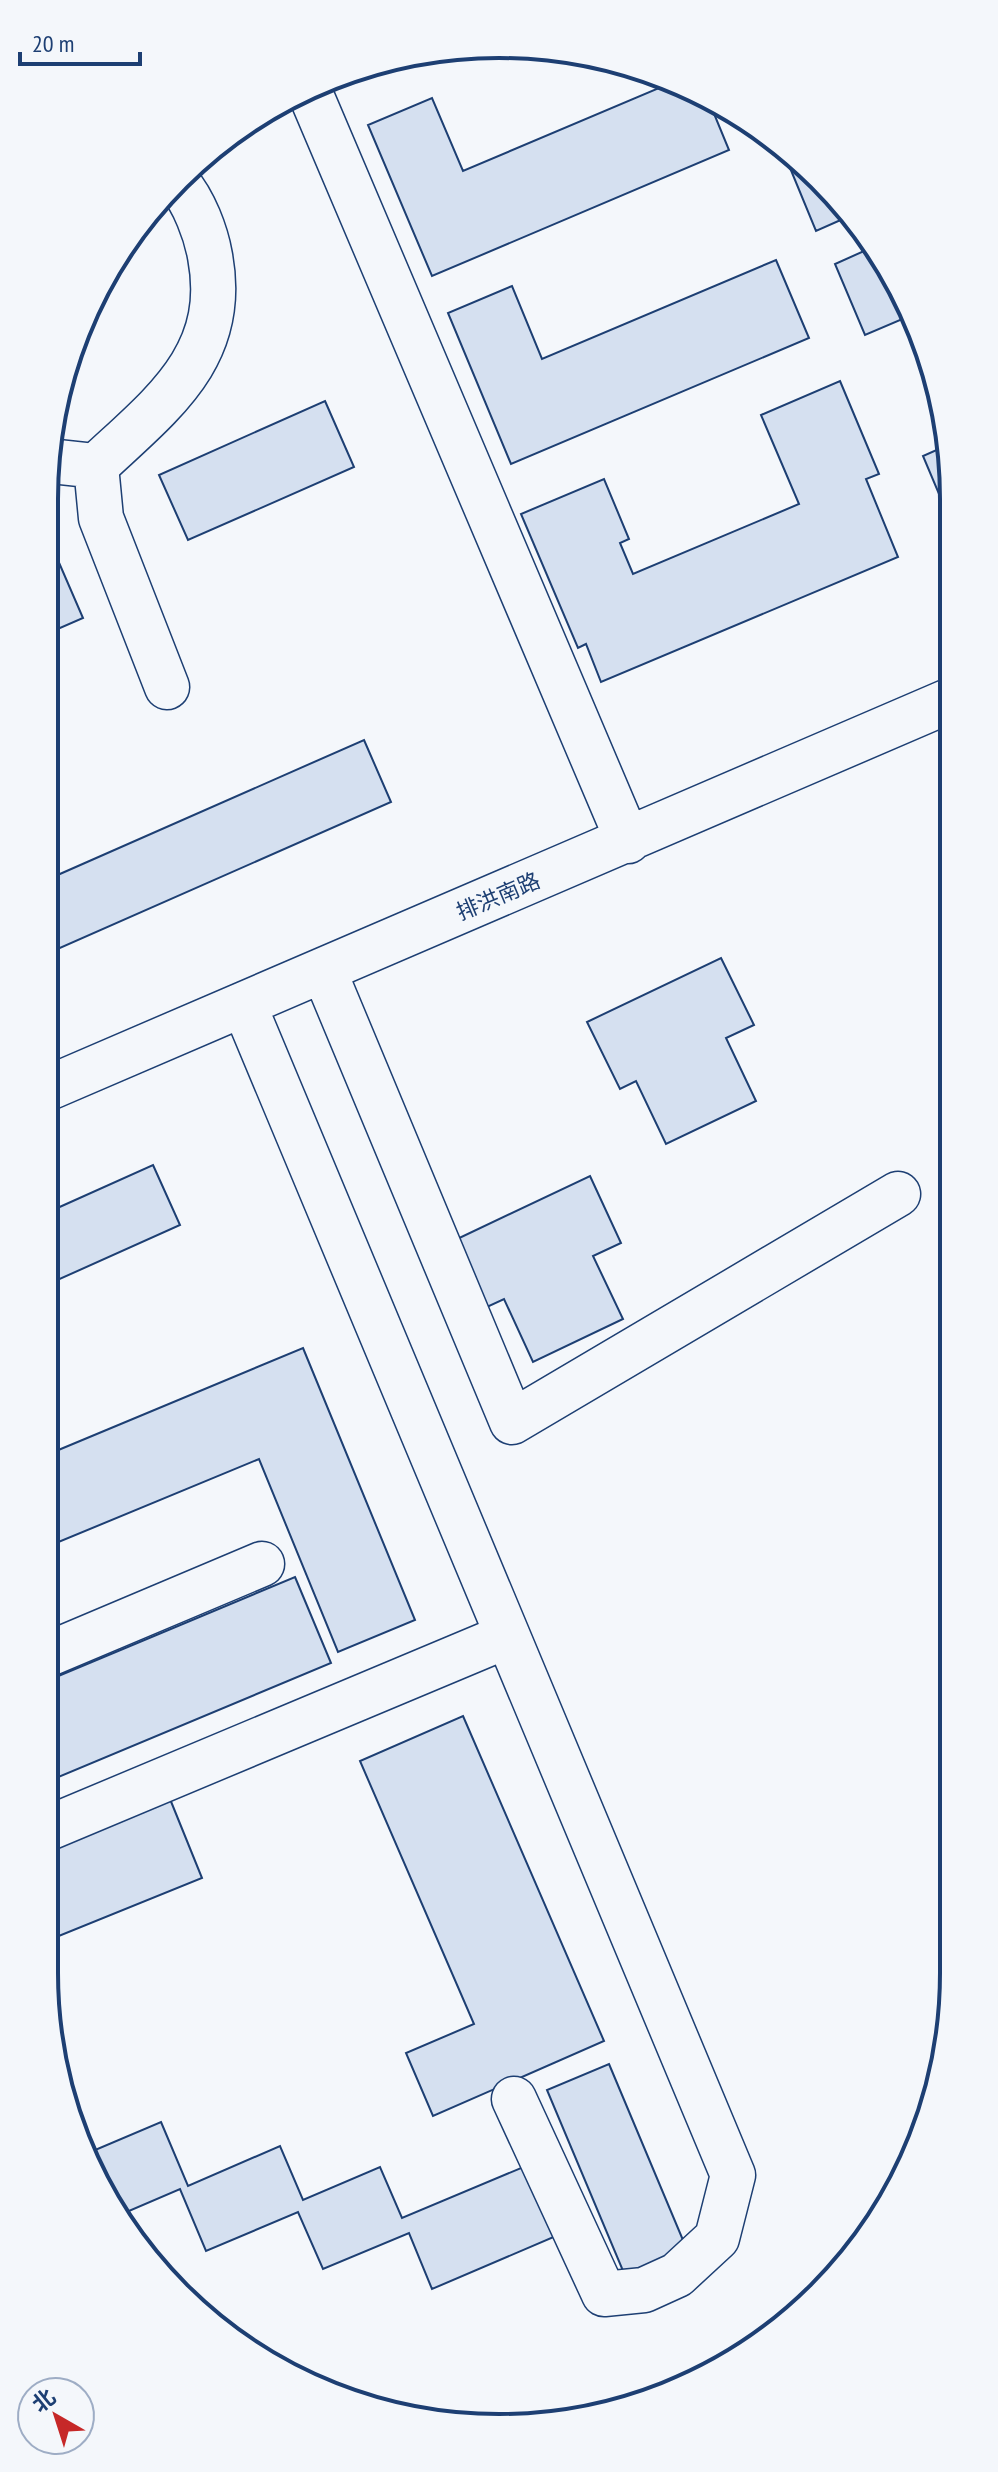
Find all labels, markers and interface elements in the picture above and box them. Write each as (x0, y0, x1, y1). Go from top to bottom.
scale bar (20, 16, 140, 66)
text: 20 m (32, 28, 74, 59)
street label: 排洪南路 (452, 866, 544, 926)
north arrow (16, 2376, 96, 2456)
text: 北 (26, 2383, 61, 2418)

